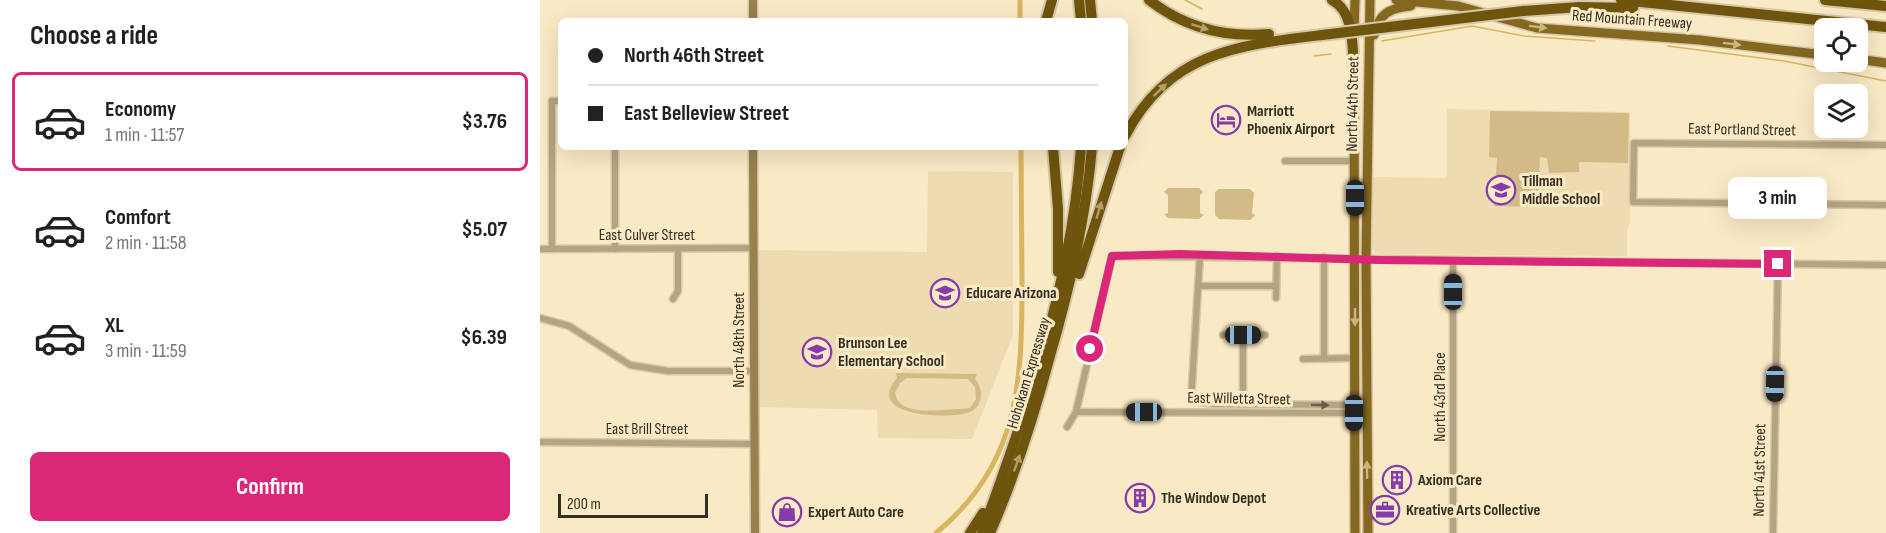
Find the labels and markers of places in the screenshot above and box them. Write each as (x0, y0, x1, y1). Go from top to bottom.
place label: Marriott Phoenix Airport (1247, 102, 1335, 139)
hotel icon: Marriott Phoenix Airport (1210, 104, 1242, 136)
place label: Tillman Middle School (1522, 172, 1600, 209)
school or university icon: Tillman Middle School (1485, 174, 1517, 206)
school or university icon: Educare Arizona (929, 277, 961, 309)
place label: Educare Arizona (966, 284, 1057, 303)
place label: Brunson Lee Elementary School (838, 334, 944, 371)
school or university icon: Brunson Lee Elementary School (801, 336, 833, 368)
building icon: Axiom Care (1381, 464, 1413, 496)
place label: Axiom Care (1417, 471, 1482, 490)
building icon: The Window Depot (1124, 482, 1156, 514)
place label: The Window Depot (1161, 489, 1266, 508)
office icon: Kreative Arts Collective (1369, 494, 1401, 526)
shop icon: Expert Auto Care (771, 496, 803, 528)
place label: Kreative Arts Collective (1406, 501, 1540, 520)
place label: Expert Auto Care (808, 503, 904, 522)

